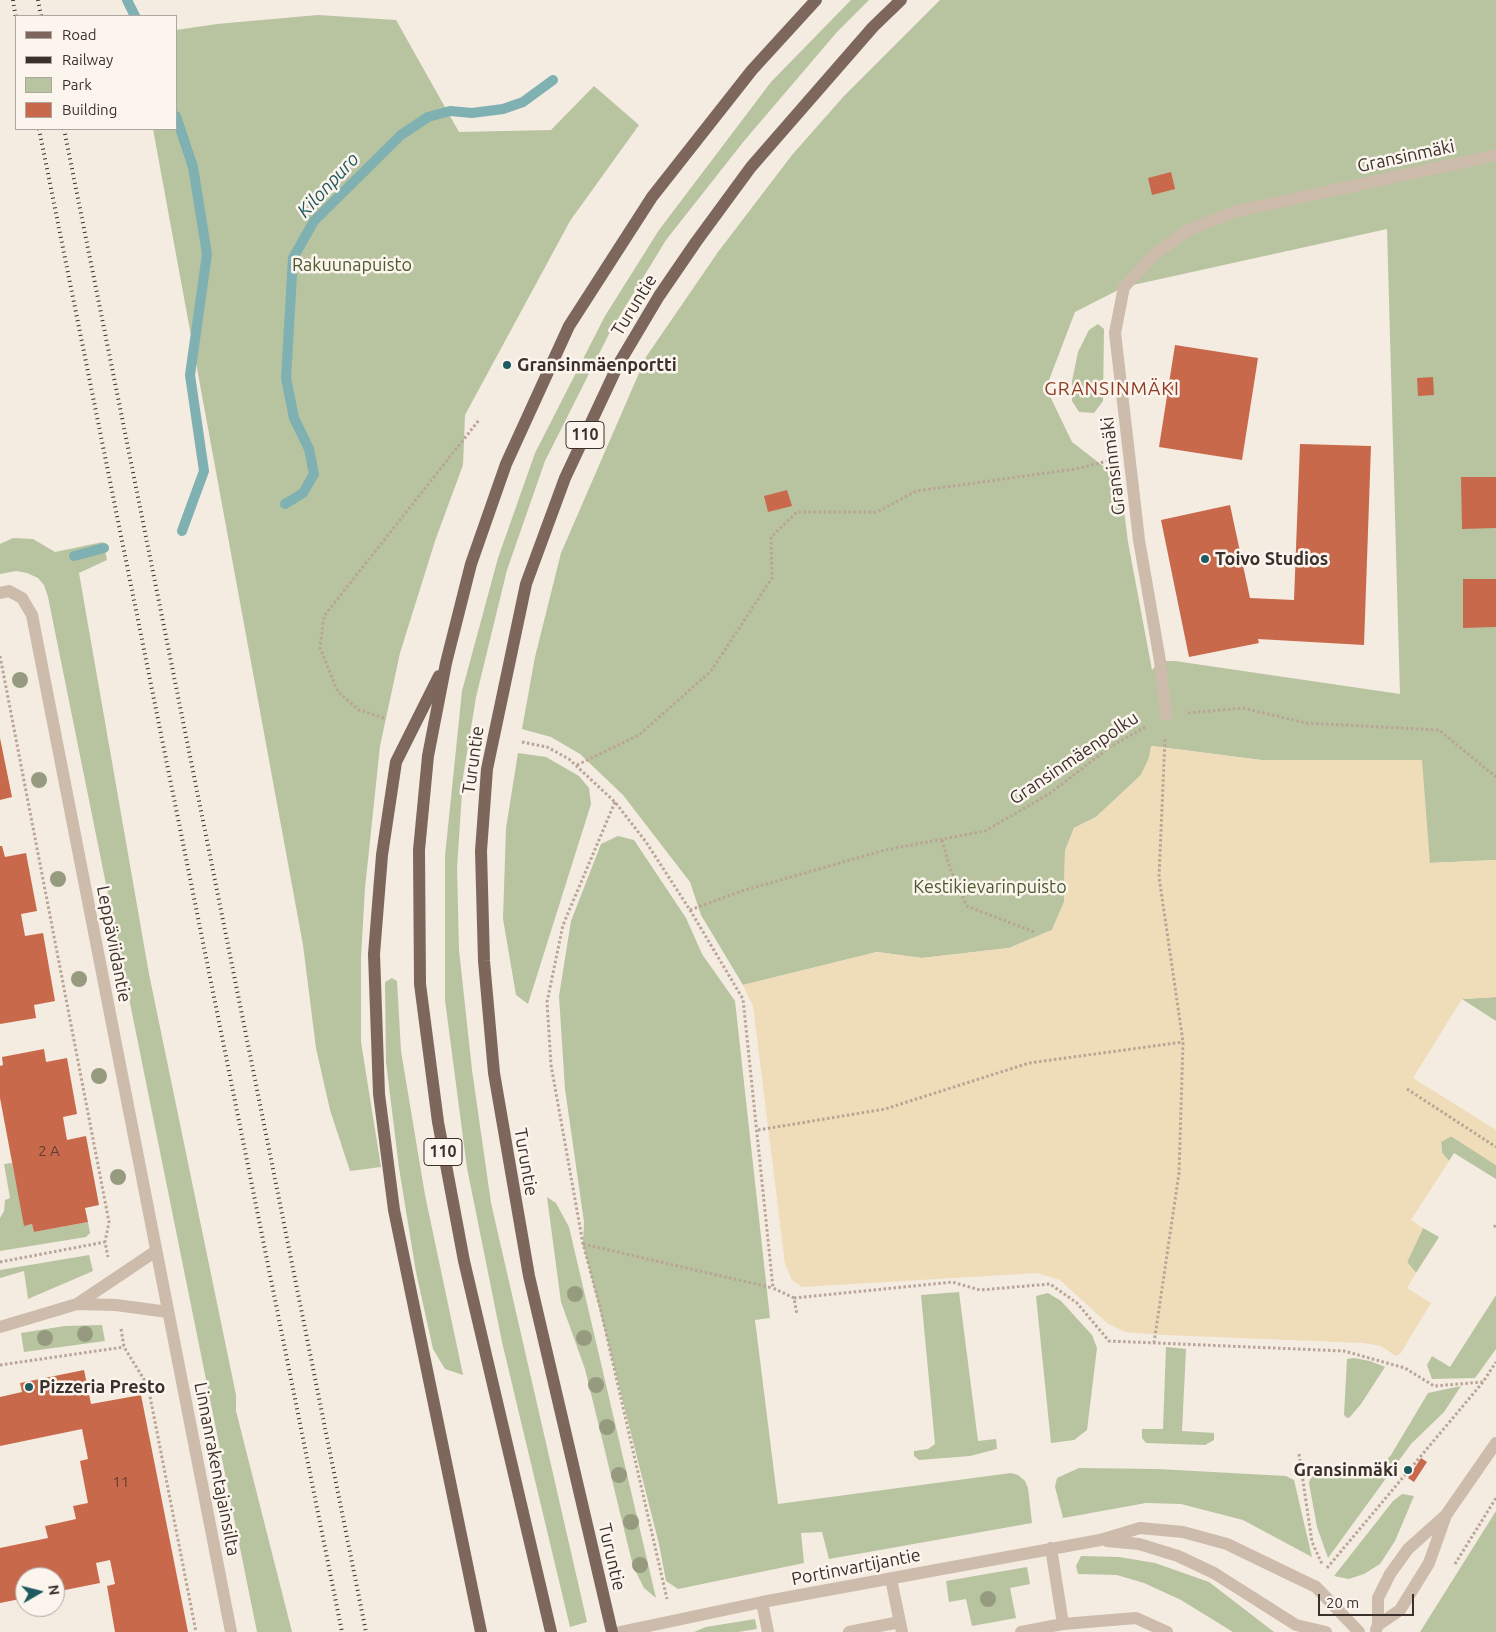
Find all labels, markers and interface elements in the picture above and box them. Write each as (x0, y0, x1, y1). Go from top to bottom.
legend (15, 15, 178, 130)
text: Road (62, 26, 97, 43)
text: Railway (62, 51, 113, 68)
text: Park (62, 76, 92, 93)
text: Building (62, 101, 117, 118)
street label: Gransinmäki (1355, 135, 1457, 177)
water label: Kilonpuro (292, 148, 364, 222)
park label: Rakuunapuisto (292, 254, 412, 276)
street label: Turuntie (607, 270, 661, 340)
place label: Gransinmäenportti (517, 354, 677, 376)
marker: Gransinmäenportti (501, 359, 513, 371)
district label: GRANSINMÄKI (1043, 378, 1181, 400)
street label: Gransinmäki (1096, 416, 1130, 516)
road number: 110 (566, 422, 604, 448)
place label: Toivo Studios (1215, 548, 1328, 570)
marker: Toivo Studios (1199, 553, 1211, 565)
street label: Gransinmäenpolku (1005, 707, 1143, 809)
street label: Turuntie (458, 725, 488, 795)
park label: Kestikievarinpuisto (913, 876, 1067, 898)
street label: Leppäviidantie (92, 884, 136, 1004)
street label: Turuntie (509, 1126, 543, 1198)
road number: 110 (424, 1138, 462, 1166)
house number: 2 A (38, 1142, 60, 1160)
place label: Pizzeria Presto (39, 1376, 165, 1398)
street label: Linnanrakentajainsilta (190, 1380, 244, 1558)
marker: Pizzeria Presto (23, 1381, 35, 1393)
place label: Gransinmäki (1294, 1459, 1398, 1481)
marker: Gransinmäki (1402, 1464, 1414, 1476)
house number: 11 (113, 1473, 129, 1491)
street label: Turuntie (594, 1521, 630, 1593)
street label: Portinvartijantie (790, 1544, 922, 1590)
north arrow (15, 1567, 65, 1617)
text: N (45, 1584, 63, 1596)
scale bar (1321, 1584, 1417, 1616)
text: 20 m (1326, 1594, 1359, 1611)

